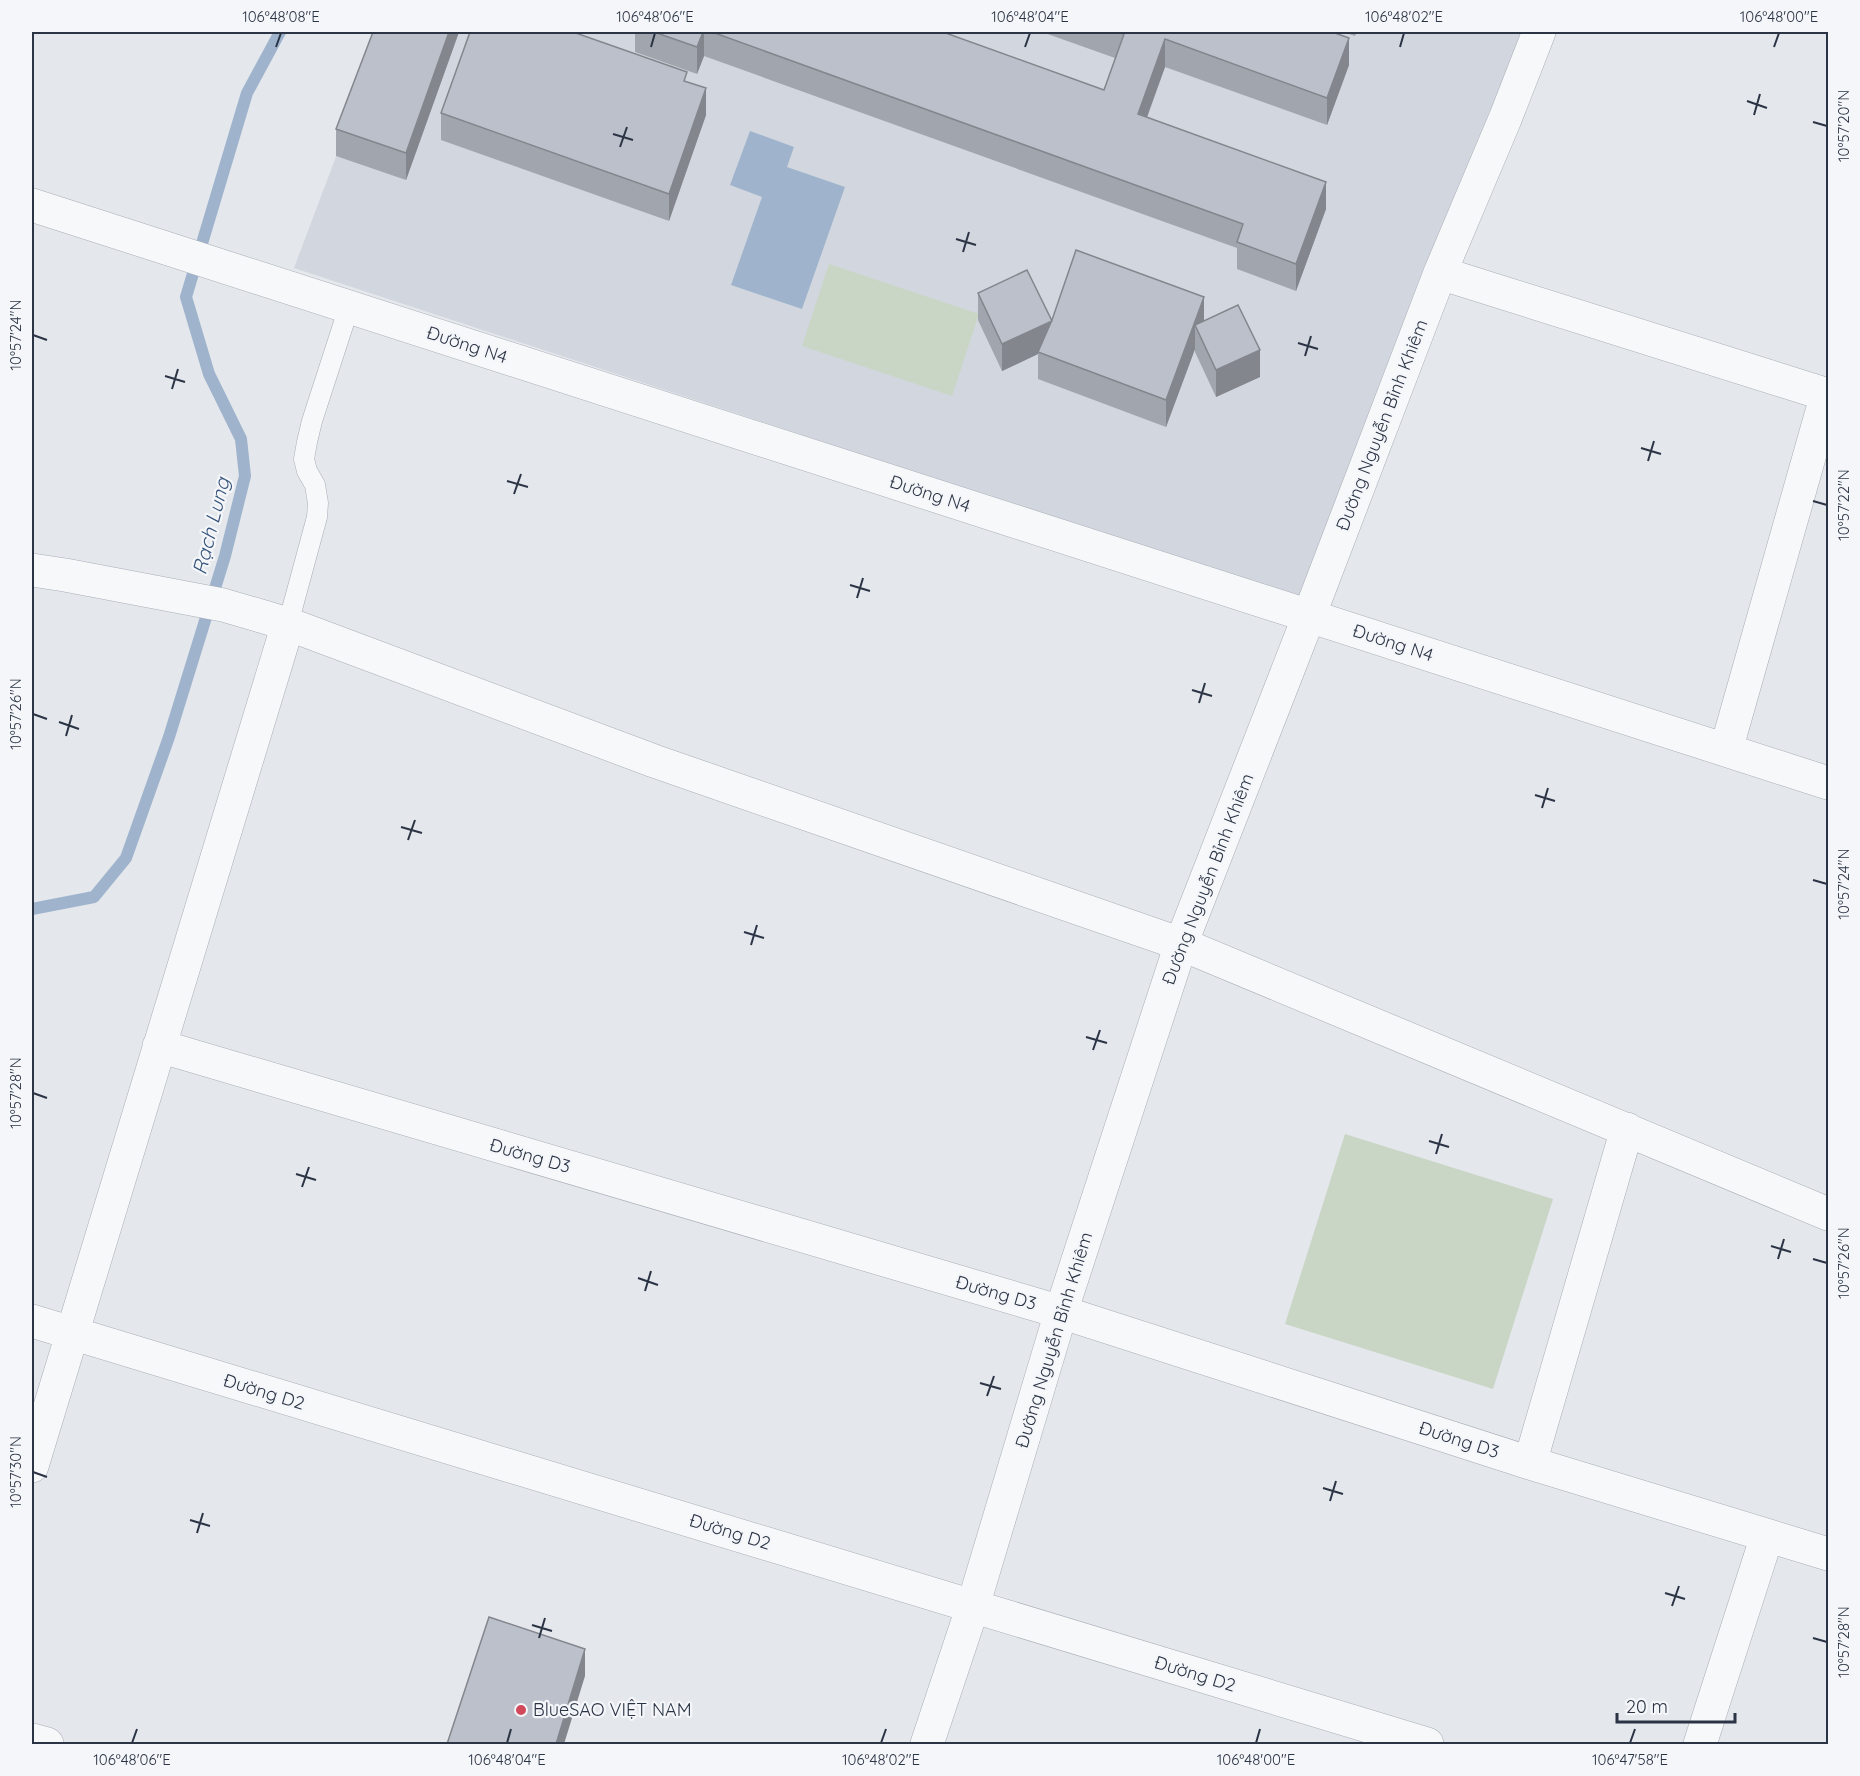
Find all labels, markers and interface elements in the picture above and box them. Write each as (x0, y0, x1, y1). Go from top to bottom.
text: 106°48'08"E (242, 7, 320, 26)
text: 106°48'06"E (616, 7, 694, 26)
text: 106°48'04"E (991, 7, 1069, 26)
text: 106°48'02"E (1365, 7, 1443, 26)
text: 106°48'00"E (1740, 7, 1818, 26)
text: 10°57'20"N (1834, 90, 1853, 162)
text: 10°57'24"N (6, 300, 25, 370)
street label: Đường Nguyễn Bỉnh Khiêm (1331, 316, 1433, 534)
street label: Đường N4 (424, 321, 510, 368)
text: 10°57'22"N (1834, 469, 1853, 541)
street label: Đường N4 (887, 470, 973, 517)
water label: Rạch Lung (186, 473, 235, 577)
street label: Đường N4 (1350, 619, 1436, 666)
text: 10°57'26"N (6, 678, 25, 750)
street label: Đường Nguyễn Bỉnh Khiêm (1157, 770, 1259, 988)
text: 10°57'24"N (1834, 849, 1853, 919)
text: 10°57'28"N (6, 1057, 25, 1129)
street label: Đường D3 (487, 1133, 573, 1178)
text: 10°57'26"N (1834, 1227, 1853, 1299)
street label: Đường Nguyễn Bỉnh Khiêm (1010, 1229, 1097, 1451)
street label: Đường D3 (953, 1270, 1039, 1315)
street label: Đường D2 (221, 1368, 307, 1415)
street label: Đường D3 (1416, 1416, 1502, 1463)
text: 10°57'30"N (6, 1436, 25, 1508)
street label: Đường D2 (687, 1508, 773, 1555)
text: 10°57'28"N (1834, 1606, 1853, 1678)
street label: Đường D2 (1152, 1650, 1238, 1697)
scale bar (1617, 1686, 1736, 1724)
text: 20 m (1626, 1695, 1668, 1718)
place label: BlueSAO VIỆT NAM (533, 1698, 692, 1721)
marker: BlueSAO VIỆT NAM (514, 1703, 528, 1717)
text: 106°48'06"E (93, 1750, 171, 1769)
text: 106°48'04"E (468, 1750, 546, 1769)
text: 106°48'02"E (842, 1750, 920, 1769)
text: 106°48'00"E (1217, 1750, 1295, 1769)
text: 106°47'58"E (1592, 1750, 1668, 1769)

